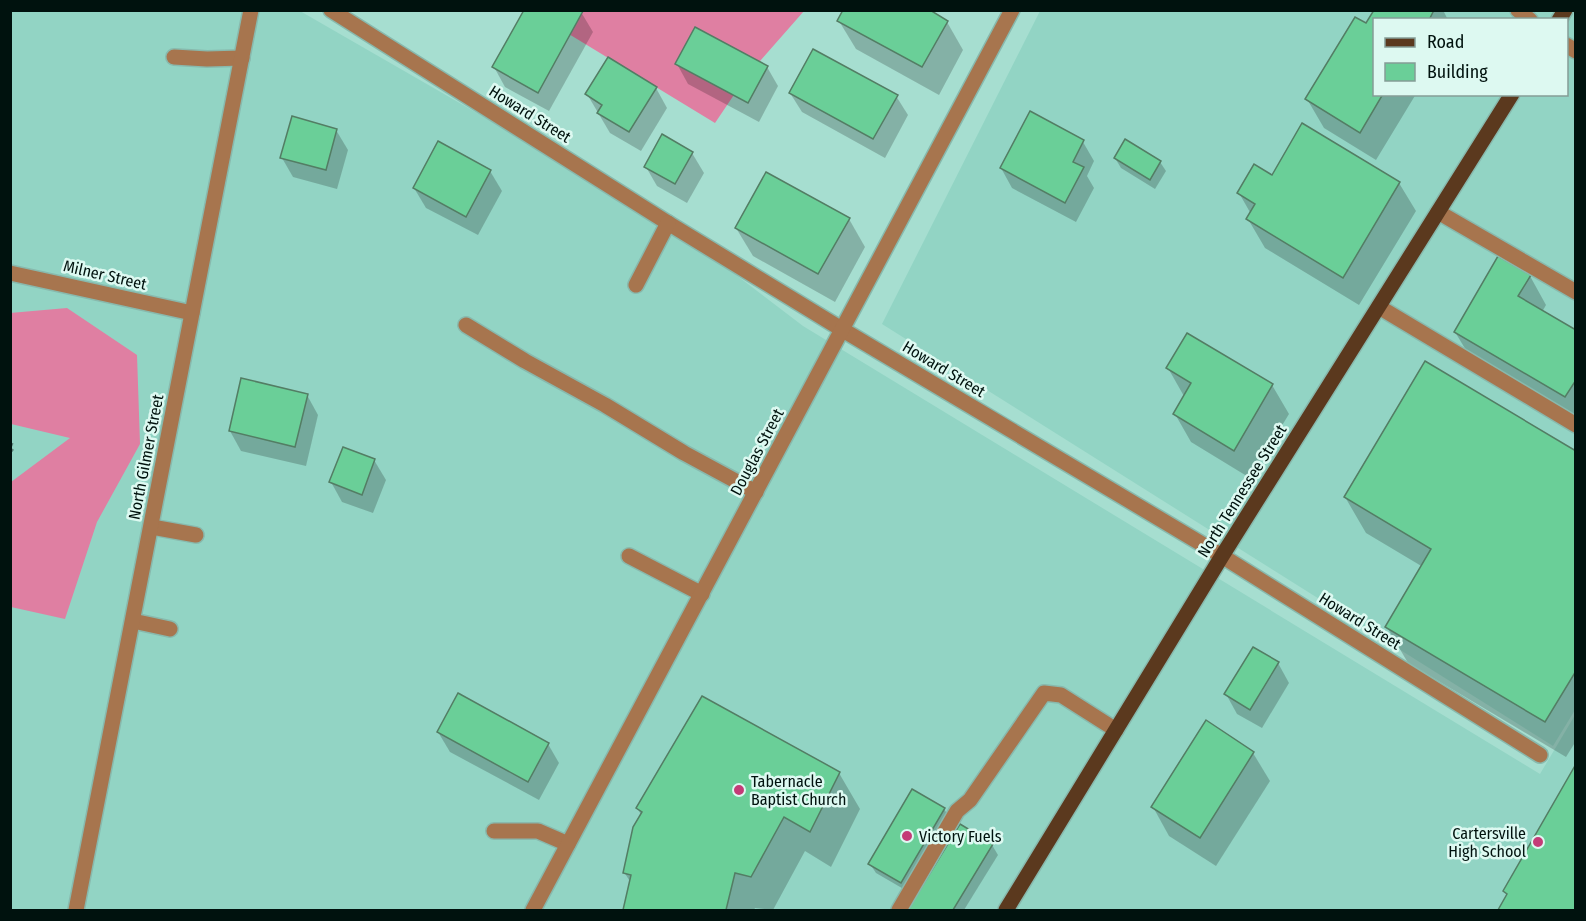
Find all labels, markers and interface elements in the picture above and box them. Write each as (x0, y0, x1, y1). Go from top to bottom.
legend (1373, 18, 1568, 96)
text: Road (1427, 31, 1464, 53)
text: Building (1427, 61, 1488, 83)
street label: Howard Street (486, 81, 575, 147)
street label: Milner Street (62, 256, 149, 294)
street label: Howard Street (899, 337, 989, 401)
street label: North Gilmer Street (125, 392, 168, 521)
street label: Douglas Street (726, 405, 788, 499)
street label: North Tennessee Street (1193, 421, 1291, 561)
street label: Howard Street (1316, 588, 1405, 654)
place label: Tabernacle Baptist Church (751, 772, 846, 809)
marker: Tabernacle Baptist Church (732, 783, 746, 797)
place label: Cartersville High School (1448, 824, 1526, 861)
place label: Victory Fuels (919, 827, 1002, 846)
marker: Victory Fuels (900, 829, 914, 843)
marker: Cartersville High School (1531, 835, 1545, 849)

